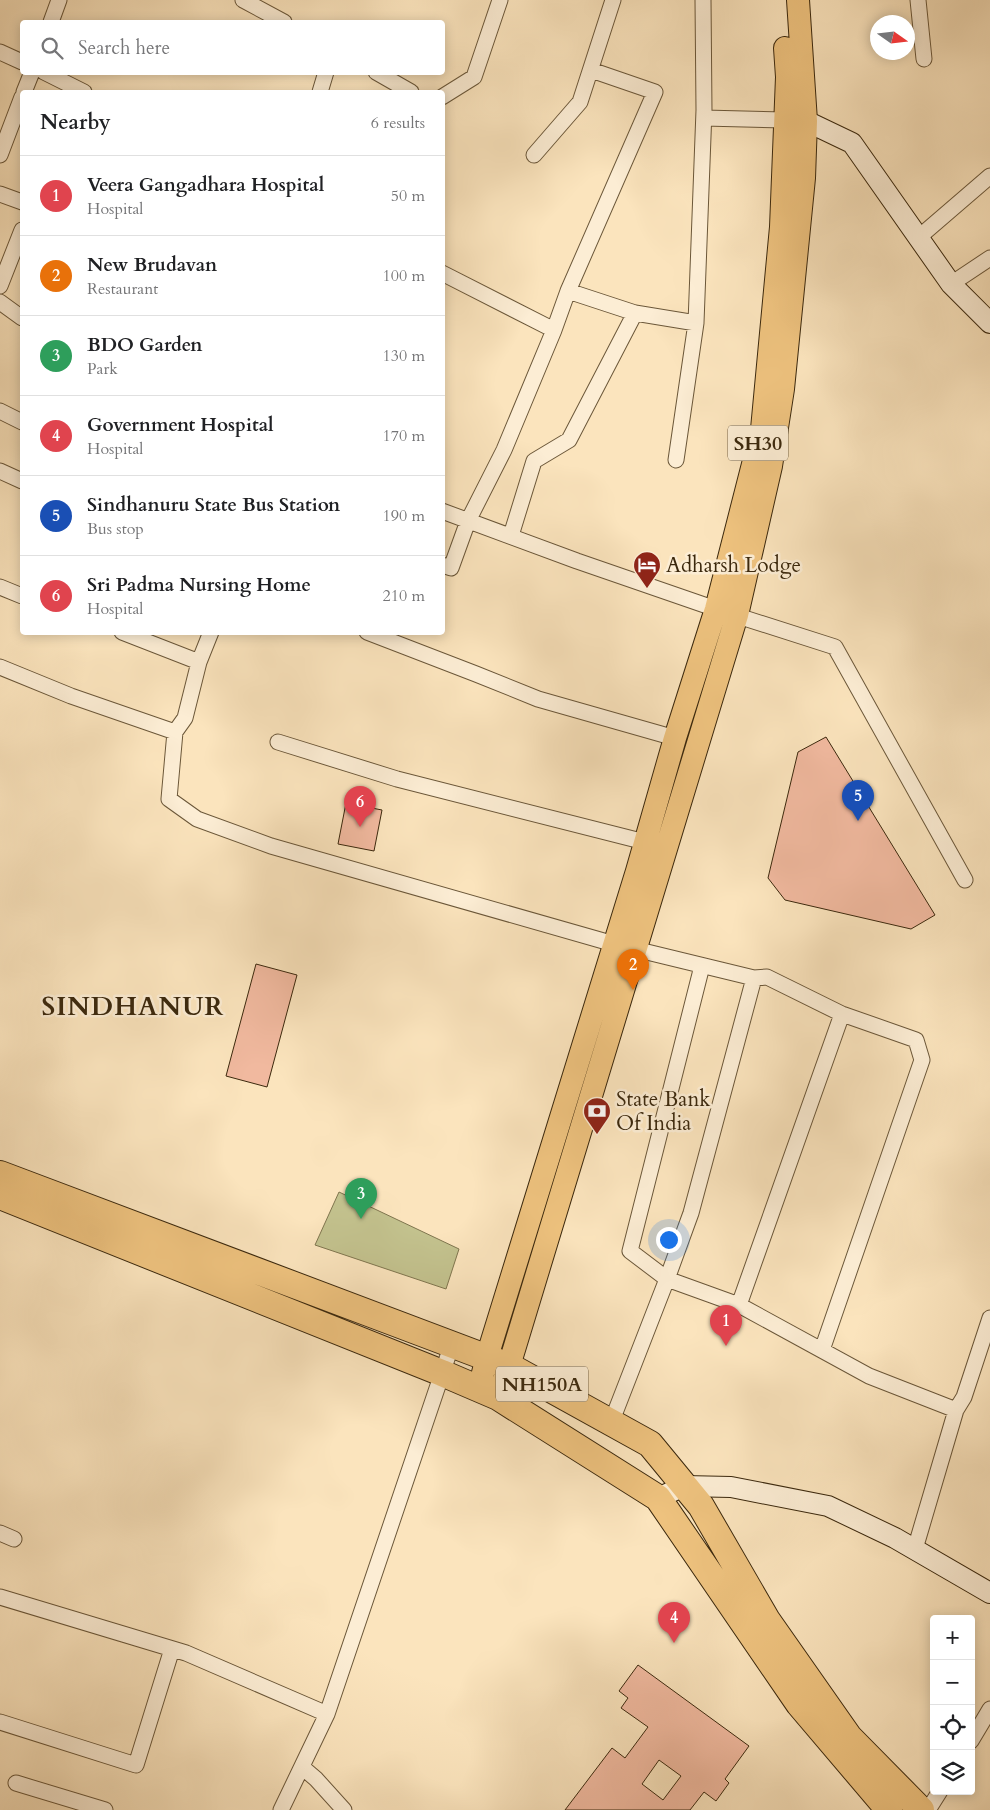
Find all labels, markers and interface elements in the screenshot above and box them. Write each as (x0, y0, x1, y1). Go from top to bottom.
north arrow (870, 15, 915, 60)
search box (20, 20, 445, 75)
icon: search (38, 34, 66, 62)
text: Search here (78, 35, 170, 61)
text: Nearby (40, 108, 111, 137)
text: 6 results (371, 112, 425, 134)
text: Veera Gangadhara Hospital (87, 172, 324, 198)
text: 1 (52, 185, 60, 207)
text: 50 m (391, 185, 425, 207)
text: Hospital (87, 198, 143, 220)
text: New Brudavan (87, 252, 217, 278)
text: 2 (52, 265, 60, 287)
text: 100 m (383, 265, 425, 287)
text: Restaurant (87, 278, 158, 300)
text: BDO Garden (87, 332, 202, 358)
text: 3 (52, 345, 60, 367)
text: 130 m (383, 345, 425, 367)
text: Park (87, 358, 118, 380)
text: Government Hospital (87, 412, 274, 438)
text: 4 (52, 425, 60, 447)
text: 170 m (383, 425, 425, 447)
road number: SH30 (728, 426, 788, 460)
text: Hospital (87, 438, 143, 460)
text: Sindhanuru State Bus Station (87, 492, 340, 518)
text: 5 (52, 505, 60, 527)
text: 190 m (383, 505, 425, 527)
text: Bus stop (87, 518, 144, 540)
hotel icon: Adharsh Lodge (632, 550, 662, 589)
place label: Adharsh Lodge (666, 551, 801, 580)
text: Sri Padma Nursing Home (87, 572, 311, 598)
text: 6 (52, 585, 60, 607)
text: 210 m (383, 585, 425, 607)
text: Hospital (87, 598, 143, 620)
pin: 5 (842, 780, 874, 821)
pin: 6 (344, 786, 376, 827)
pin: 2 (617, 949, 649, 990)
district label: SINDHANUR (41, 989, 225, 1024)
place label: State Bank Of India (616, 1085, 711, 1138)
bank icon: State Bank Of India (582, 1096, 612, 1135)
pin: 3 (345, 1178, 377, 1219)
your location (656, 1227, 682, 1253)
pin: 1 (710, 1305, 742, 1346)
road number: NH150A (496, 1366, 588, 1402)
pin: 4 (658, 1602, 690, 1643)
map controls (930, 1615, 975, 1795)
button: + (930, 1615, 975, 1660)
button: − (930, 1660, 975, 1705)
button: locate (930, 1705, 975, 1750)
button: layers (930, 1750, 975, 1795)

